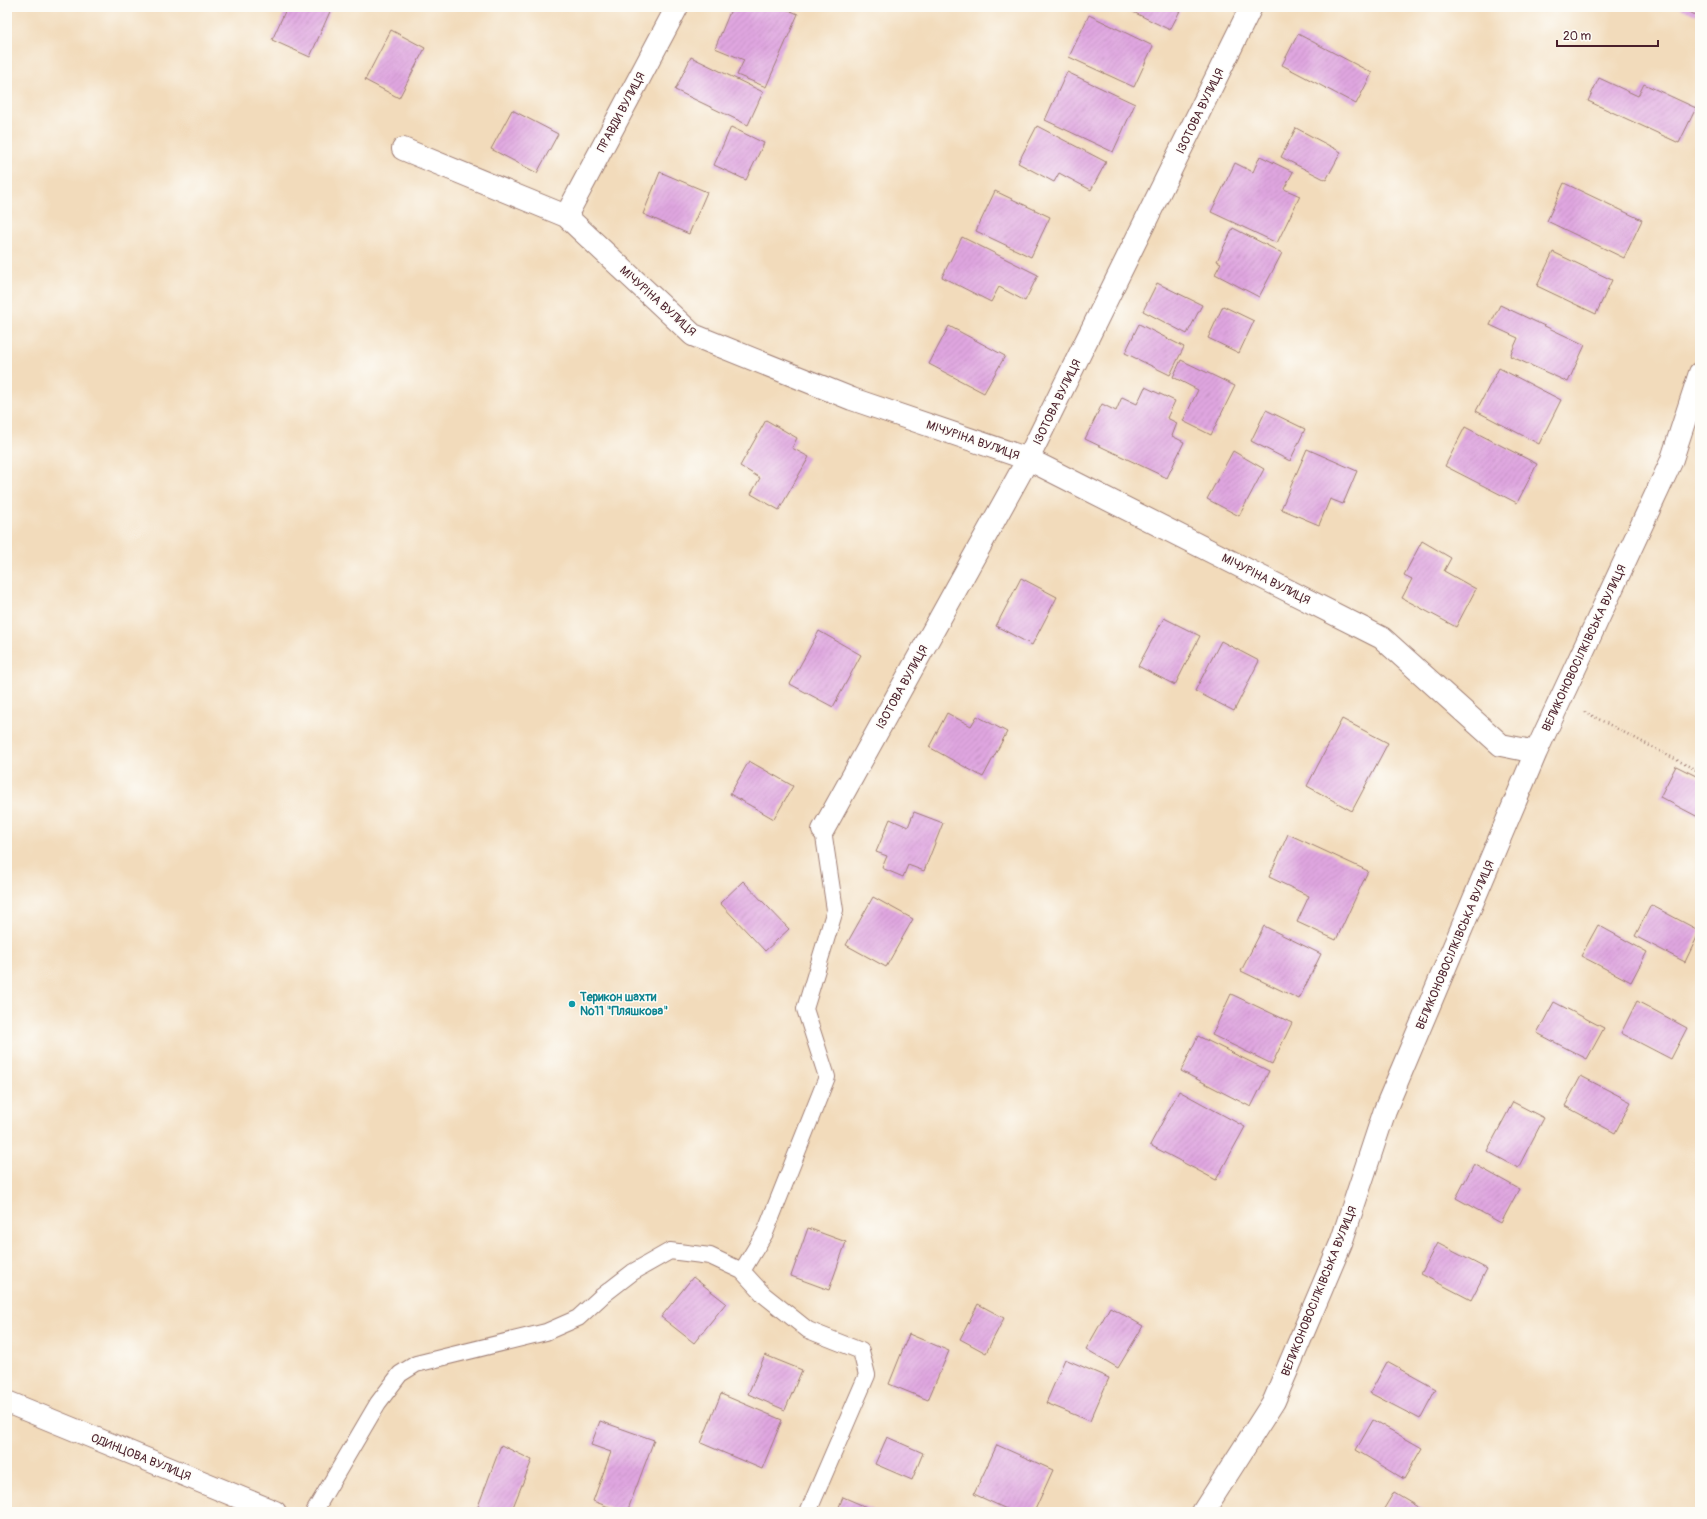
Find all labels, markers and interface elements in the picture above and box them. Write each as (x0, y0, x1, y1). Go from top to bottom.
scale bar (1557, 22, 1658, 48)
text: 20 m (1563, 29, 1592, 44)
street label: ІЗОТОВА ВУЛИЦЯ (1173, 66, 1228, 157)
street label: ПРАВДИ ВУЛИЦЯ (594, 70, 649, 155)
street label: МІЧУРІНА ВУЛИЦЯ (616, 263, 699, 340)
street label: ІЗОТОВА ВУЛИЦЯ (1030, 357, 1085, 448)
street label: МІЧУРІНА ВУЛИЦЯ (924, 417, 1021, 463)
street label: МІЧУРІНА ВУЛИЦЯ (1219, 551, 1313, 608)
street label: ВЕЛИКОНОВОСІЛКІВСЬКА ВУЛИЦЯ (1539, 562, 1630, 734)
street label: ІЗОТОВА ВУЛИЦЯ (873, 643, 932, 732)
street label: ВЕЛИКОНОВОСІЛКІВСЬКА ВУЛИЦЯ (1413, 858, 1498, 1032)
place label: Терикон шахти №11 "Пляшкова" (579, 990, 668, 1019)
marker: Терикон шахти №11 "Пляшкова" (567, 999, 577, 1009)
street label: ВЕЛИКОНОВОСІЛКІВСЬКА ВУЛИЦЯ (1278, 1204, 1361, 1379)
street label: ОДИНЦОВА ВУЛИЦЯ (88, 1431, 193, 1484)

